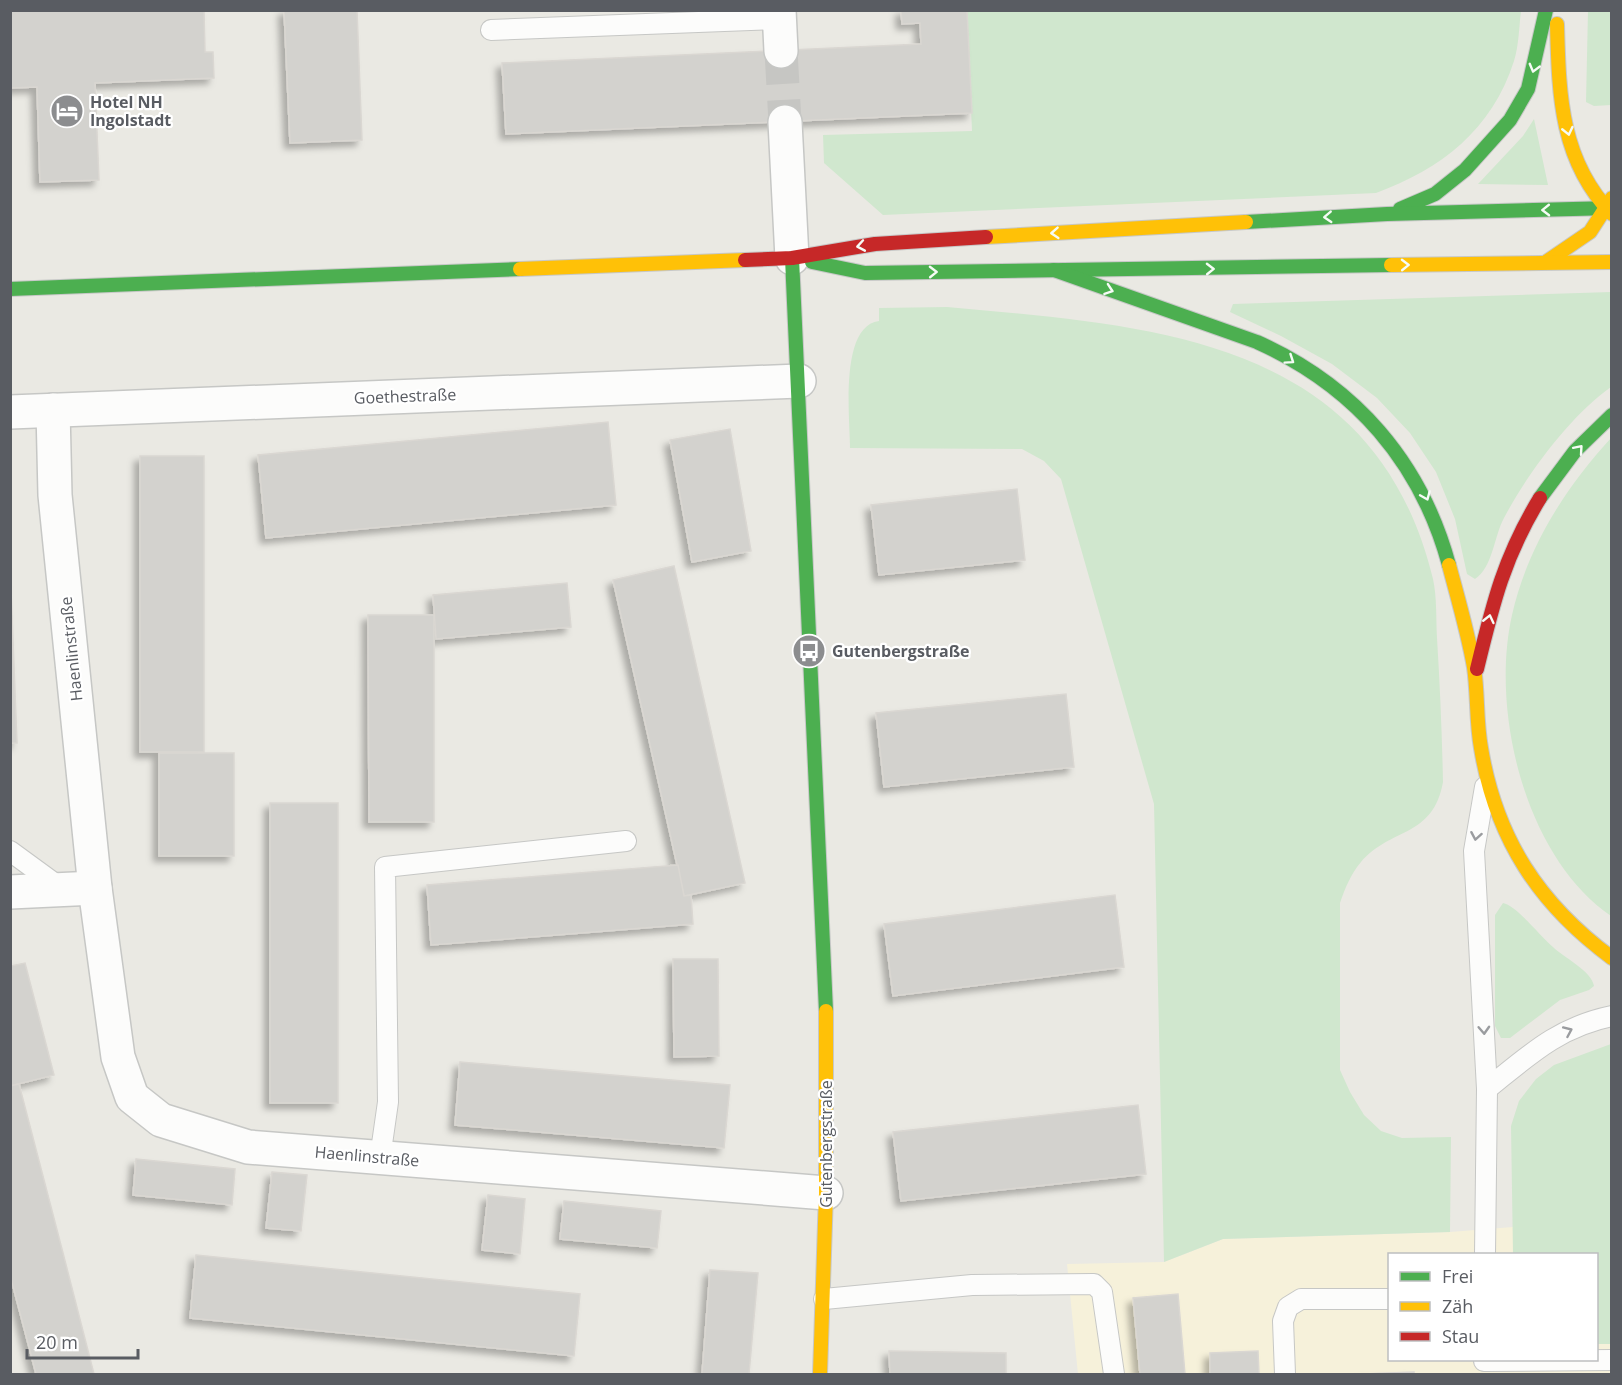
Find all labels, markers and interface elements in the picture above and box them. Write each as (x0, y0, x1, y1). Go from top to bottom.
one-way arrow (1529, 62, 1541, 73)
place label: Hotel NH Ingolstadt (90, 91, 171, 131)
hotel icon: Hotel NH Ingolstadt (49, 93, 85, 129)
one-way arrow (1560, 126, 1573, 136)
one-way arrow (1542, 204, 1551, 217)
one-way arrow (1324, 211, 1333, 224)
one-way arrow (1051, 226, 1060, 239)
one-way arrow (856, 239, 866, 252)
one-way arrow (1401, 259, 1410, 271)
one-way arrow (1206, 263, 1215, 275)
one-way arrow (929, 266, 938, 278)
one-way arrow (1103, 282, 1114, 295)
one-way arrow (1284, 353, 1295, 364)
street label: Goethestraße (353, 383, 457, 409)
one-way arrow (1572, 445, 1583, 456)
one-way arrow (1419, 490, 1431, 501)
street label: Haenlinstraße (55, 596, 87, 702)
one-way arrow (1482, 615, 1495, 625)
bus stop icon: Gutenbergstraße (791, 633, 827, 669)
place label: Gutenbergstraße (832, 640, 970, 662)
one-way arrow (1470, 830, 1483, 840)
one-way arrow (1478, 1025, 1491, 1034)
one-way arrow (1562, 1026, 1573, 1038)
street label: Gutenbergstraße (815, 1080, 837, 1208)
street label: Haenlinstraße (314, 1140, 420, 1172)
legend (1388, 1253, 1598, 1361)
text: Frei (1442, 1264, 1473, 1288)
text: Zäh (1442, 1294, 1473, 1318)
scale bar (27, 1322, 138, 1360)
text: Stau (1442, 1324, 1479, 1348)
text: 20 m (36, 1330, 78, 1354)

